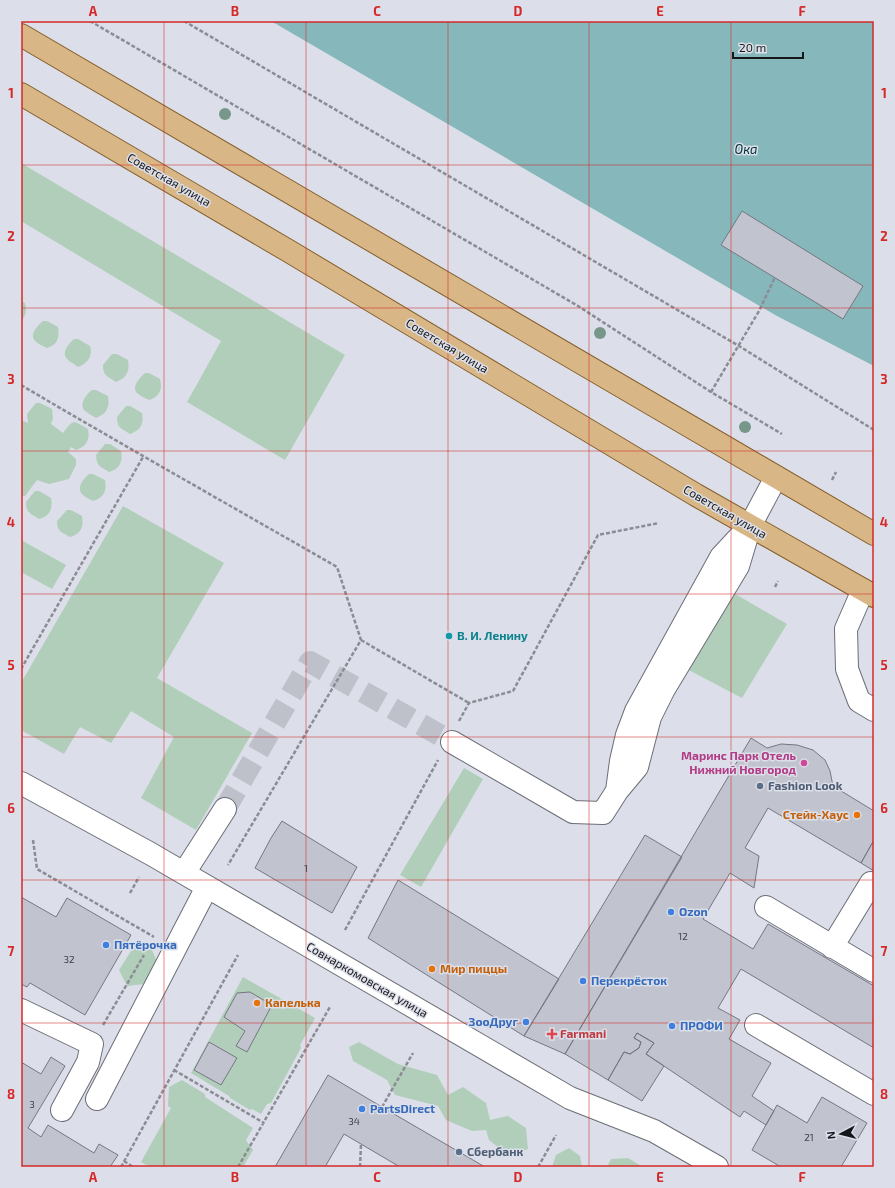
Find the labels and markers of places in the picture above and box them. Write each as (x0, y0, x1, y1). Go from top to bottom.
place label: В. И. Ленину (457, 628, 528, 642)
marker: В. И. Ленину (444, 631, 454, 641)
place label: Маринс Парк Отель Нижний Новгород (681, 748, 797, 776)
marker: Маринс Парк Отель Нижний Новгород (799, 758, 809, 768)
place label: Fashion Look (768, 778, 843, 792)
marker: Fashion Look (755, 781, 765, 791)
place label: Стейк-Хаус (783, 807, 849, 821)
marker: Стейк-Хаус (852, 810, 862, 820)
place label: Ozon (679, 904, 708, 918)
marker: Ozon (666, 907, 676, 917)
place label: Пятёрочка (114, 937, 177, 951)
marker: Пятёрочка (101, 940, 111, 950)
place label: Мир пиццы (440, 961, 507, 975)
marker: Мир пиццы (427, 964, 437, 974)
place label: Перекрёсток (591, 973, 667, 987)
marker: Перекрёсток (578, 976, 588, 986)
place label: Капелька (265, 995, 321, 1009)
marker: Капелька (252, 998, 262, 1008)
place label: ЗооДруг (469, 1014, 518, 1028)
marker: ЗооДруг (521, 1017, 531, 1027)
place label: ПРОФИ (680, 1018, 723, 1032)
marker: ПРОФИ (667, 1021, 677, 1031)
place label: Farmani (560, 1026, 606, 1040)
marker: Farmani (547, 1029, 557, 1039)
place label: PartsDirect (370, 1101, 435, 1115)
marker: PartsDirect (357, 1104, 367, 1114)
place label: Сбербанк (467, 1144, 523, 1158)
marker: Сбербанк (454, 1147, 464, 1157)

